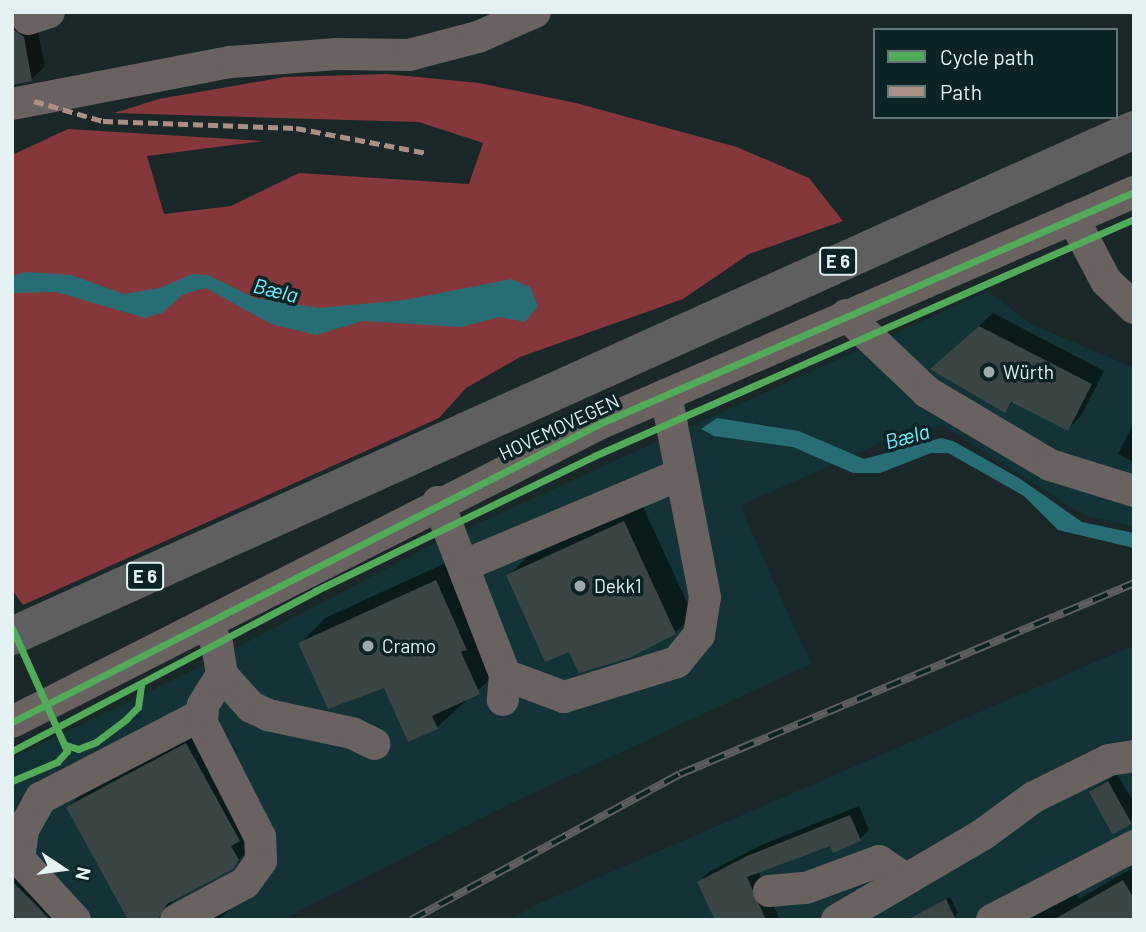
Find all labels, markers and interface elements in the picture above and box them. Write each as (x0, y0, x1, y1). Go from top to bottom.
legend (873, 28, 1118, 119)
text: Cycle path (940, 44, 1034, 69)
text: Path (940, 79, 982, 104)
road number: E 6 (819, 246, 857, 276)
water label: Bæla (251, 272, 301, 308)
place label: Würth (1003, 361, 1054, 383)
marker: Würth (981, 364, 997, 380)
street label: HOVEMOVEGEN (495, 389, 623, 465)
water label: Bæla (882, 418, 932, 454)
road number: E 6 (126, 562, 164, 590)
place label: Dekk1 (594, 575, 642, 597)
marker: Dekk1 (572, 578, 588, 594)
place label: Cramo (382, 635, 436, 657)
marker: Cramo (360, 638, 376, 654)
north arrow (28, 834, 98, 904)
text: N (71, 865, 97, 883)

